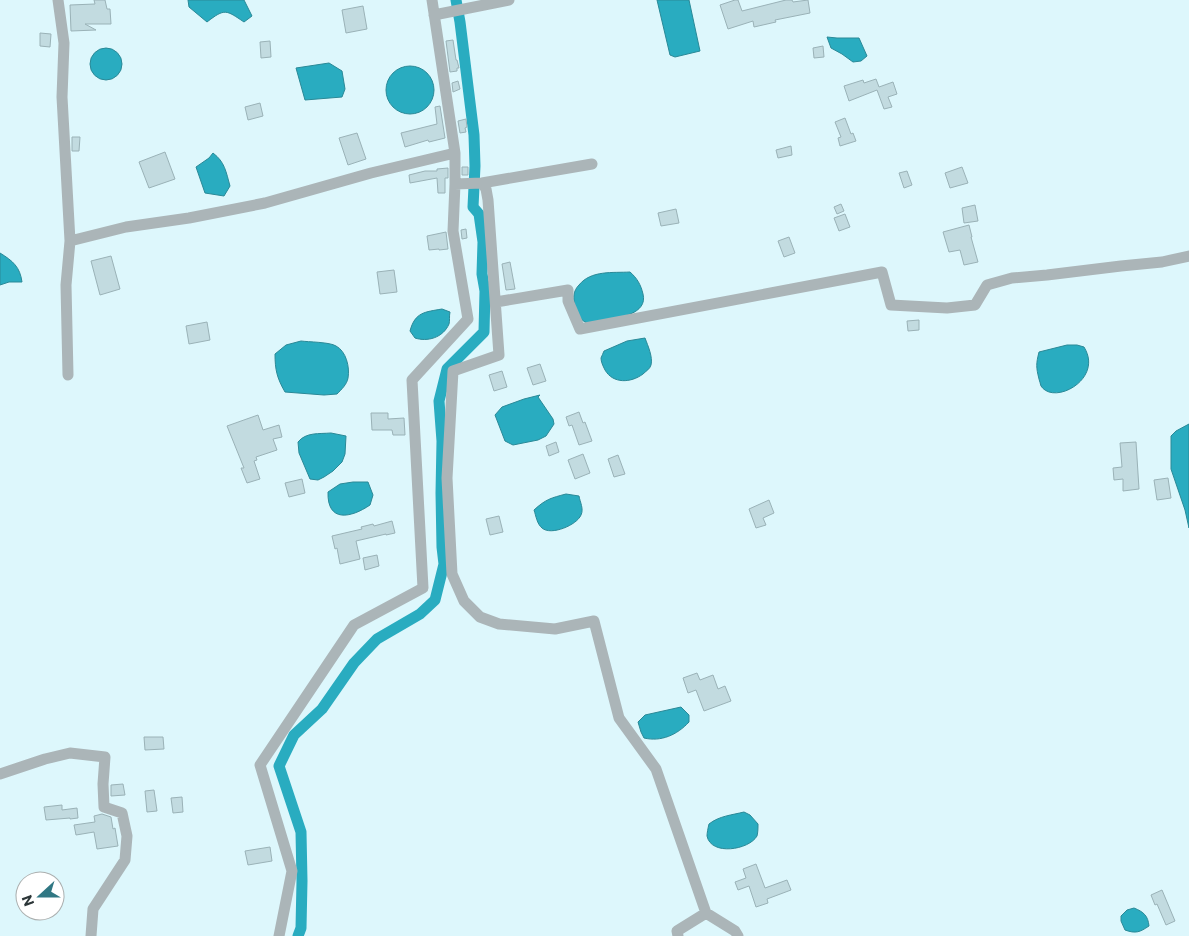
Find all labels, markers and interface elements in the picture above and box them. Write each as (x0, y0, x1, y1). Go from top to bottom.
north arrow (15, 871, 65, 921)
text: N (18, 893, 37, 909)

